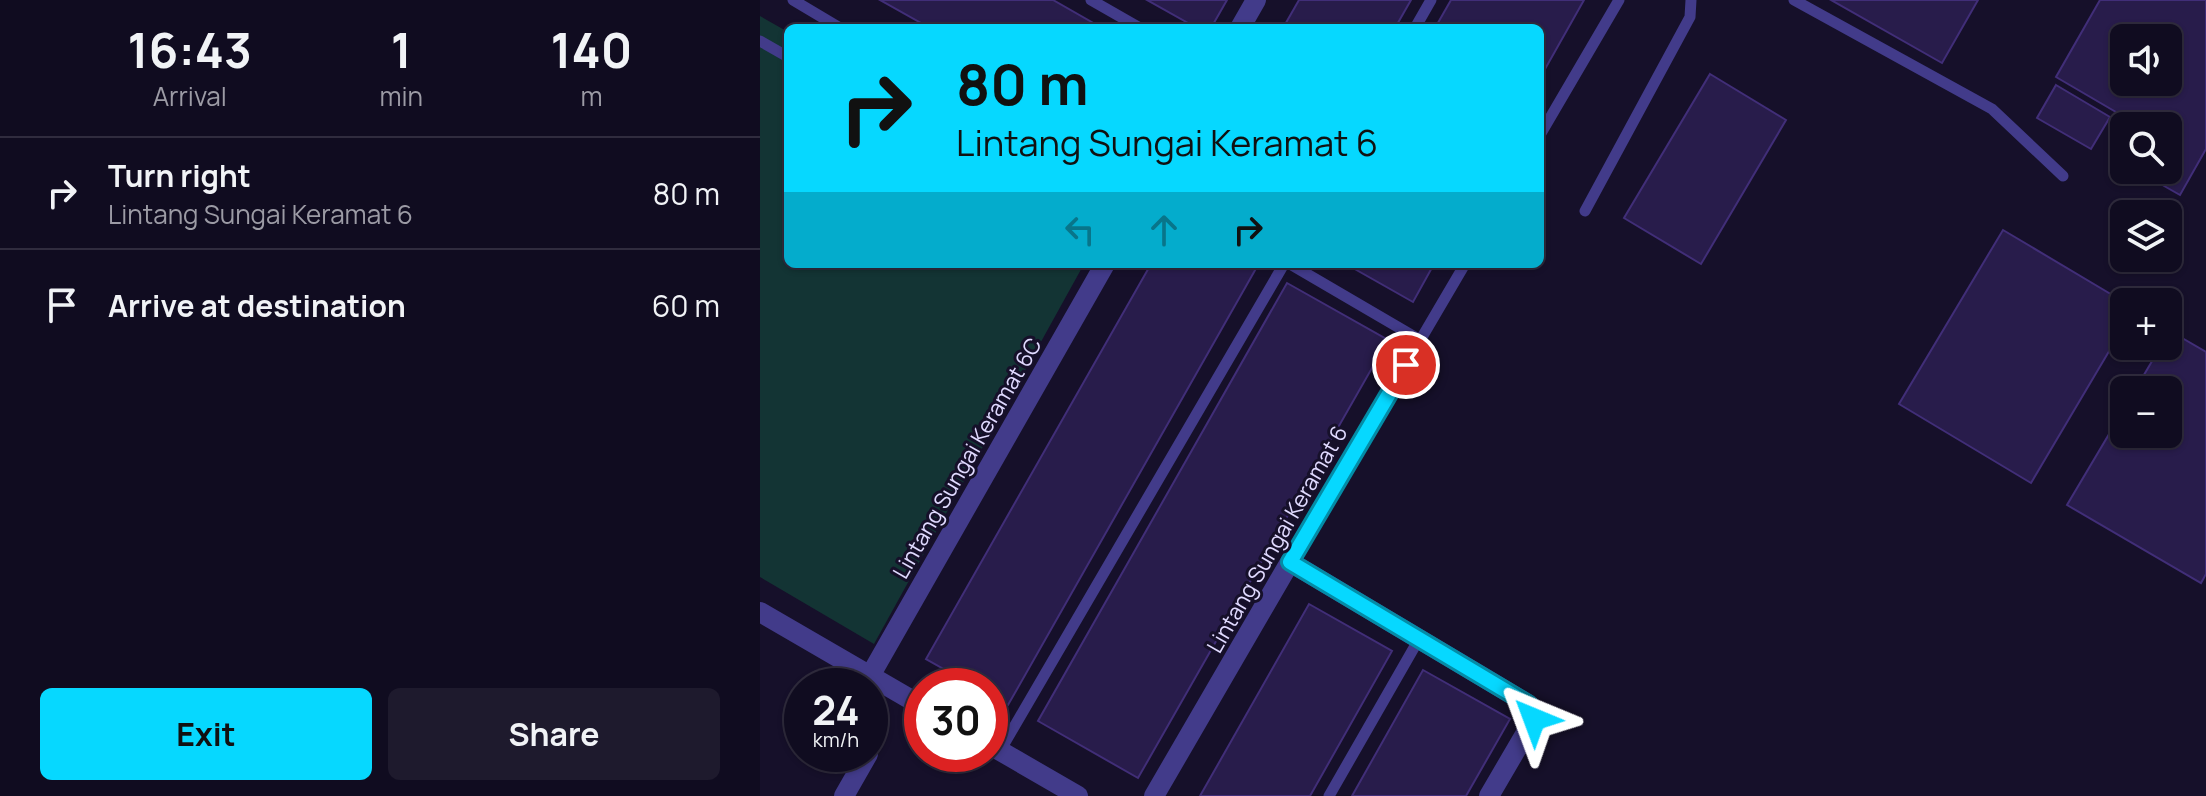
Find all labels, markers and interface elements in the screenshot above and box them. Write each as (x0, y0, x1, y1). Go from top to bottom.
text: 16:43 (128, 17, 252, 82)
text: 1 (391, 17, 412, 82)
text: 140 (551, 17, 632, 82)
map controls (2110, 24, 2182, 448)
button: sound (2110, 24, 2182, 96)
text: 80 m (956, 45, 1089, 122)
icon: right (824, 56, 928, 160)
text: Arrival (153, 78, 227, 114)
text: min (379, 78, 423, 114)
text: m (580, 78, 603, 114)
button: search (2110, 112, 2182, 184)
text: Lintang Sungai Keramat 6 (956, 118, 1378, 167)
text: Turn right (108, 155, 251, 196)
icon: right (40, 171, 84, 215)
text: 80 m (653, 173, 720, 214)
text: Lintang Sungai Keramat 6 (108, 196, 413, 232)
button: layers (2110, 200, 2182, 272)
icon: left (1058, 208, 1102, 252)
icon: ahead (1142, 208, 1186, 252)
icon: right (1226, 208, 1270, 252)
icon: arrive (40, 283, 84, 327)
text: Arrive at destination (108, 285, 406, 326)
text: 60 m (652, 285, 720, 326)
button: + (2110, 288, 2182, 360)
pin (1372, 331, 1440, 399)
street label: Lintang Sungai Keramat 6C (886, 332, 1048, 584)
icon: arrive (1384, 343, 1428, 387)
button: − (2110, 376, 2182, 448)
street label: Lintang Sungai Keramat 6 (1200, 420, 1354, 658)
speed limit sign: 30 (904, 668, 1008, 772)
position arrow (1492, 677, 1576, 761)
text: 24 (812, 682, 860, 737)
button: Exit (40, 688, 372, 780)
button: Share (388, 688, 720, 780)
text: km/h (813, 726, 859, 753)

